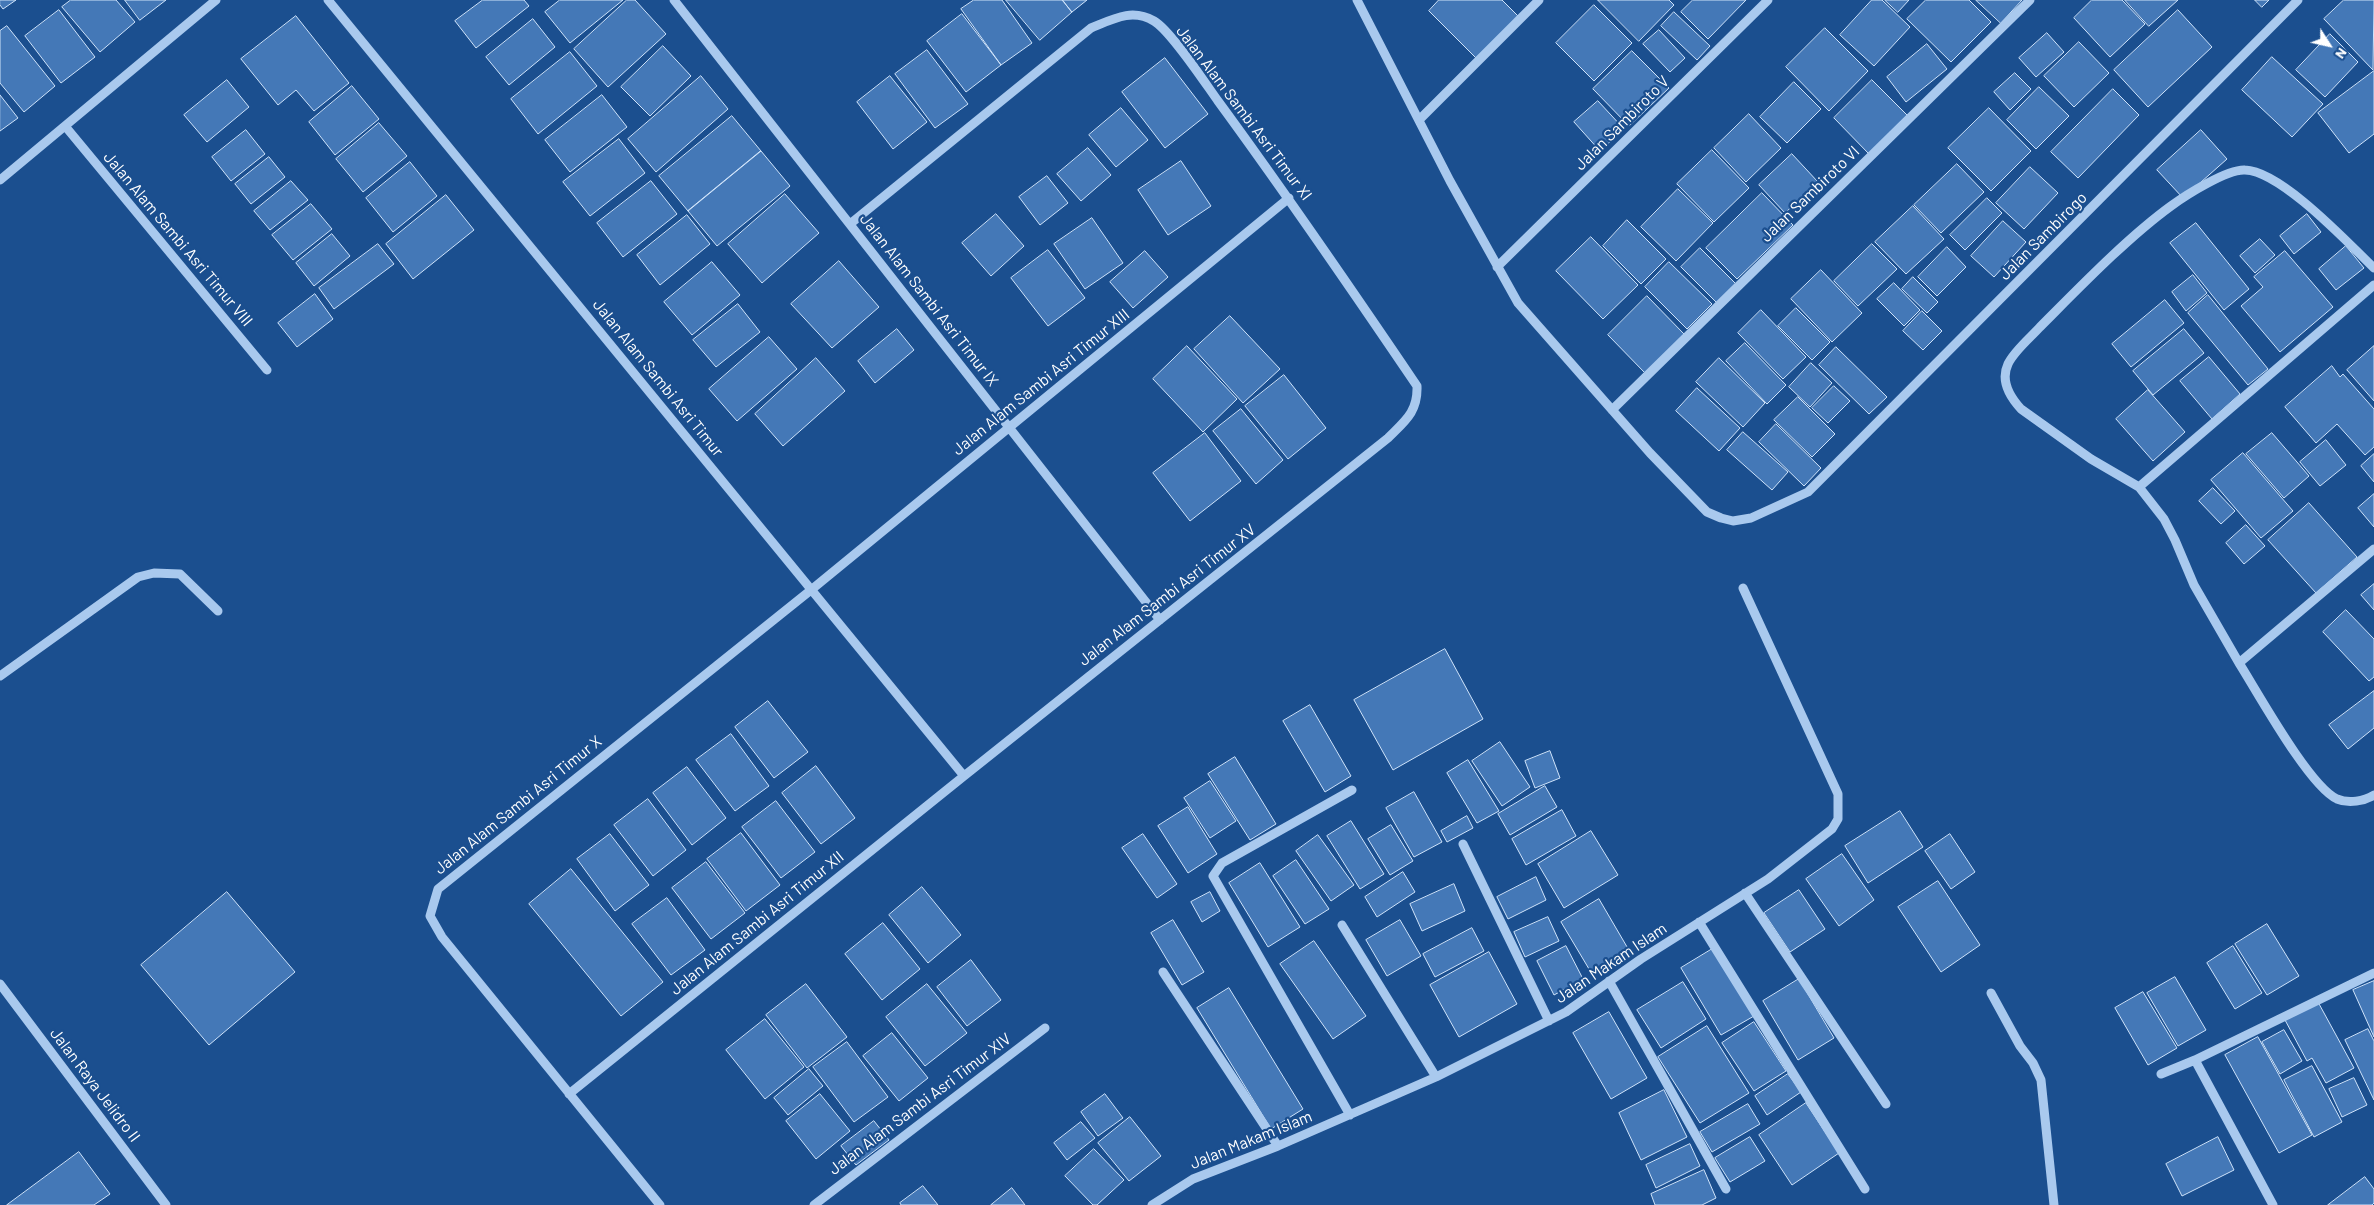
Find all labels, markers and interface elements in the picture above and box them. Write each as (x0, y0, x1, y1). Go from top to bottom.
north arrow (2304, 20, 2354, 70)
street label: Jalan Alam Sambi Asri Timur XI (1172, 22, 1316, 204)
text: N (2332, 45, 2351, 63)
street label: Jalan Sambiroto V (1571, 72, 1673, 174)
street label: Jalan Sambiroto VI (1757, 142, 1863, 246)
street label: Jalan Alam Sambi Asri Timur VIII (99, 148, 257, 330)
street label: Jalan Sambirogo (1995, 188, 2091, 284)
street label: Jalan Alam Sambi Asri Timur IX (856, 210, 1002, 390)
street label: Jalan Alam Sambi Asri Timur (589, 295, 727, 461)
street label: Jalan Alam Sambi Asri Timur XIII (949, 305, 1133, 459)
street label: Jalan Alam Sambi Asri Timur XV (1075, 520, 1259, 670)
street label: Jalan Alam Sambi Asri Timur X (431, 732, 605, 878)
street label: Jalan Alam Sambi Asri Timur XII (666, 847, 848, 999)
street label: Jalan Makam Islam (1552, 919, 1670, 1007)
street label: Jalan Raya Jelidro II (46, 1024, 144, 1146)
street label: Jalan Alam Sambi Asri Timur XIV (825, 1029, 1015, 1179)
street label: Jalan Makam Islam (1187, 1107, 1315, 1173)

